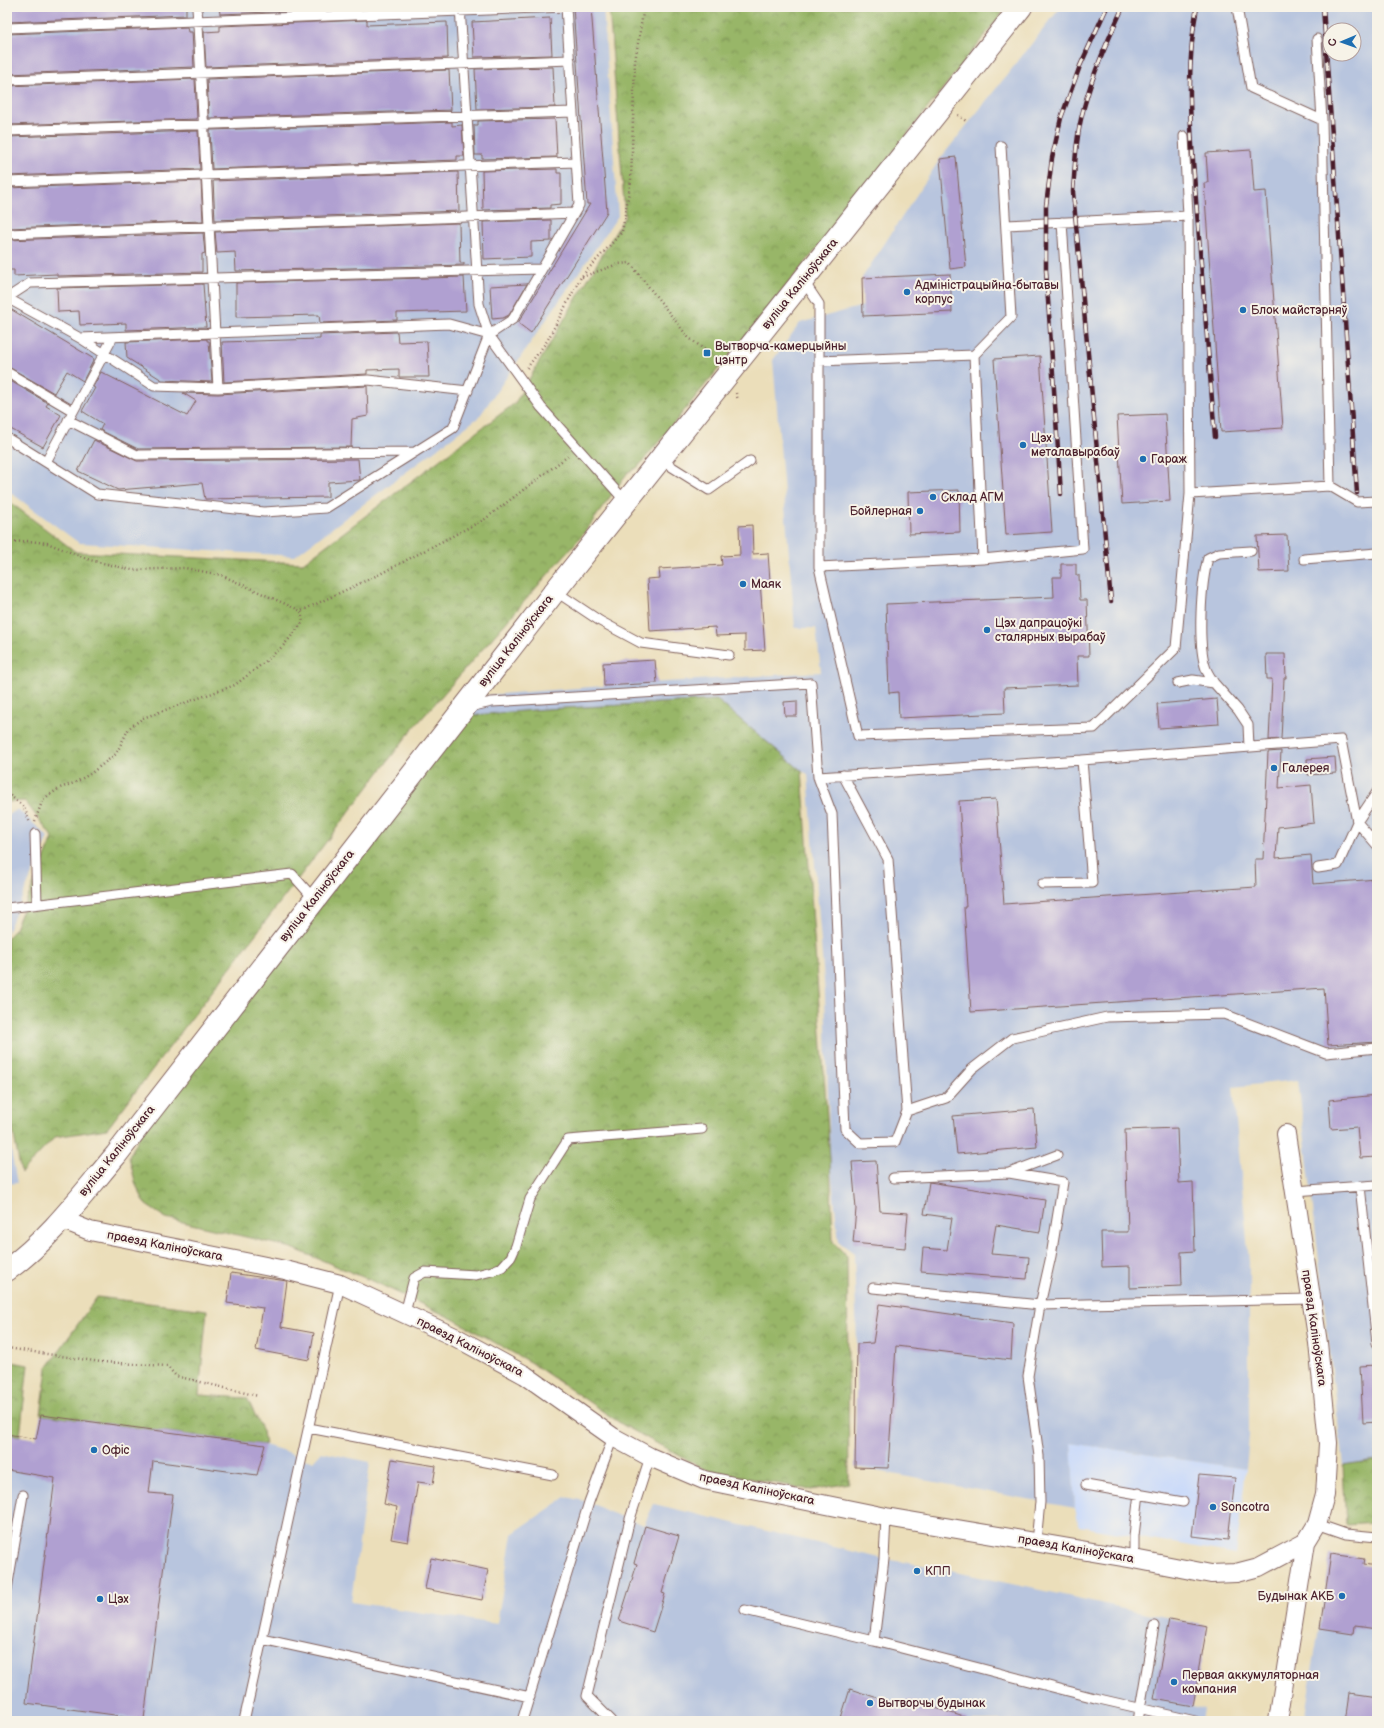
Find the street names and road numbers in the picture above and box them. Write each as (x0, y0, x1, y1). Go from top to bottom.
street label: вуліца Каліноўскага (759, 235, 841, 333)
street label: вуліца Каліноўскага (475, 592, 557, 690)
street label: вуліца Каліноўскага (276, 847, 358, 945)
street label: вуліца Каліноўскага (76, 1102, 158, 1200)
street label: праезд Каліноўскага (106, 1227, 224, 1265)
street label: праезд Каліноўскага (1298, 1269, 1330, 1387)
street label: праезд Каліноўскага (414, 1314, 526, 1380)
street label: праезд Каліноўскага (698, 1469, 816, 1509)
street label: праезд Каліноўскага (1017, 1531, 1135, 1567)

